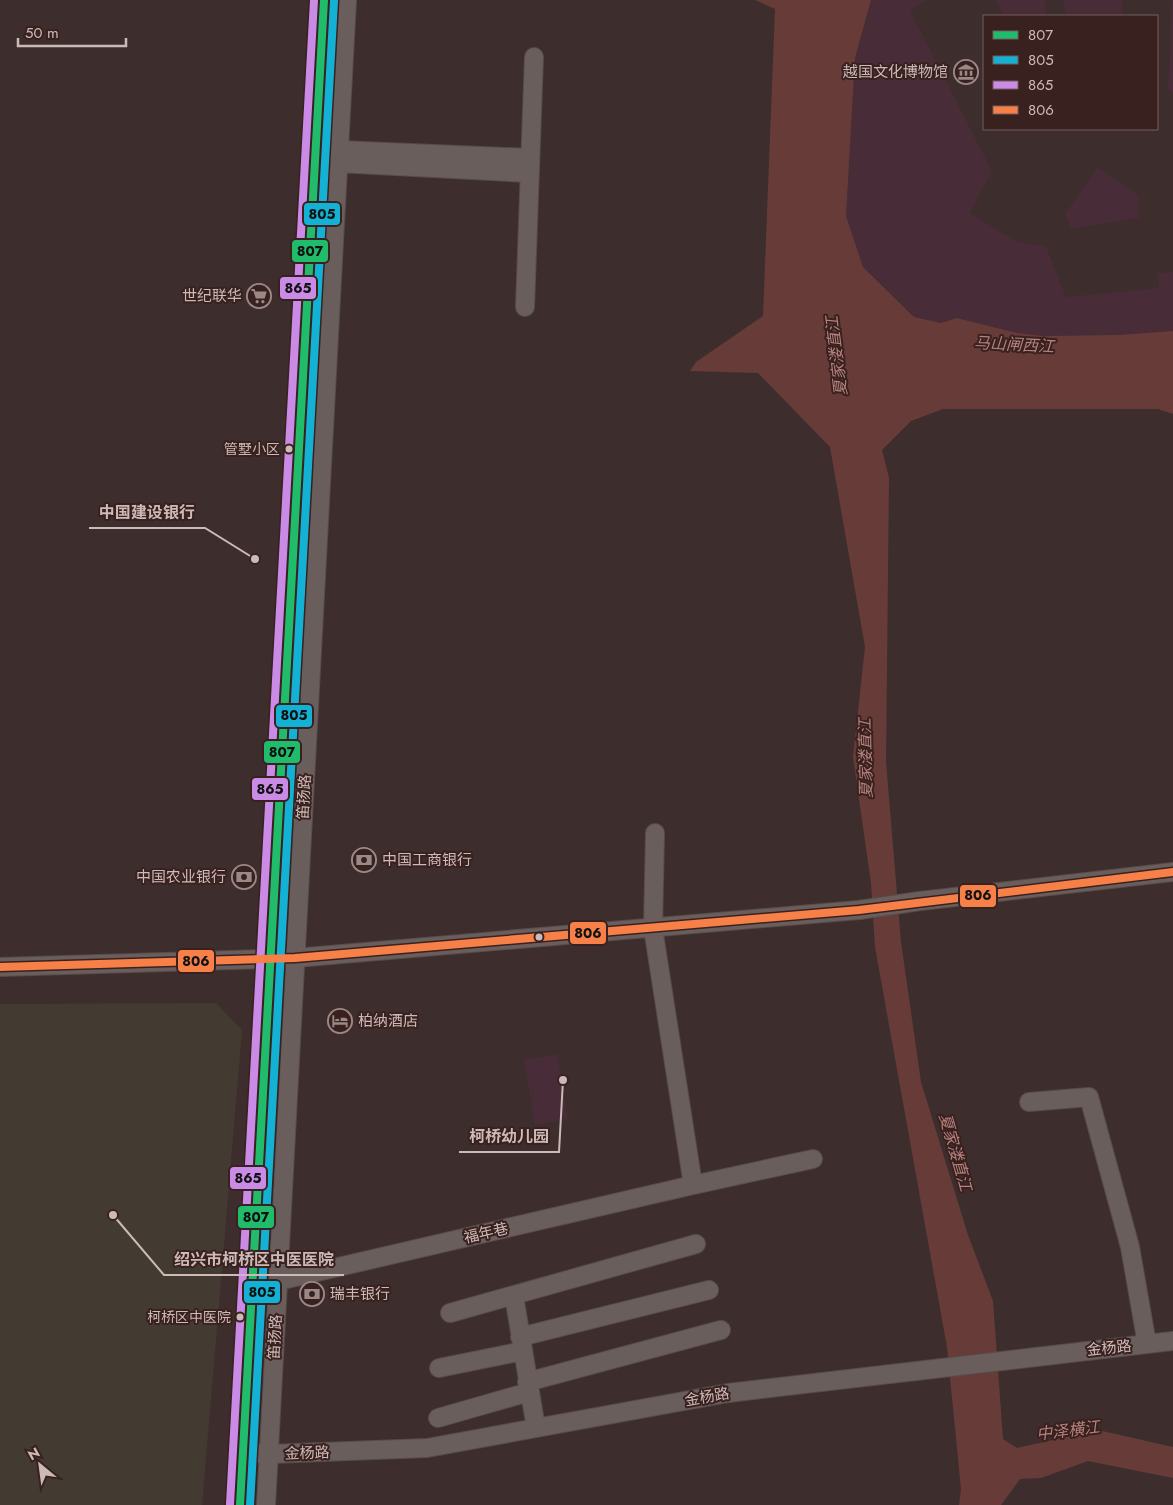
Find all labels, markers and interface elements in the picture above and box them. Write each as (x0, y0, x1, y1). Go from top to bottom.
scale bar (18, 15, 125, 47)
legend (983, 15, 1158, 130)
text: 50 m (25, 22, 59, 44)
text: 807 (1028, 24, 1053, 46)
text: 805 (1028, 49, 1054, 71)
museum icon: 越国文化博物馆 (953, 59, 979, 85)
place label: 越国文化博物馆 (843, 61, 948, 83)
text: 865 (1028, 74, 1053, 96)
text: 806 (1028, 99, 1054, 121)
line badge: 805 (303, 202, 341, 226)
text: 805 (308, 204, 336, 224)
line badge: 807 (291, 239, 329, 263)
text: 807 (297, 241, 324, 261)
line badge: 865 (279, 276, 317, 300)
text: 865 (284, 278, 312, 298)
supermarket icon: 世纪联华 (246, 283, 272, 309)
place label: 世纪联华 (182, 285, 242, 307)
water label: 夏家溇直江 (820, 313, 853, 397)
water label: 马山闸西江 (973, 331, 1057, 358)
place label: 管墅小区 (224, 439, 280, 459)
marker: 管墅小区 (284, 444, 294, 454)
callout: 中国建设银行 (89, 497, 205, 528)
text: 中国建设银行 (99, 501, 195, 524)
line badge: 805 (275, 704, 313, 728)
text: 805 (280, 705, 308, 725)
water label: 夏家溇直江 (853, 716, 878, 798)
line badge: 807 (263, 740, 301, 764)
text: 807 (269, 742, 296, 762)
street label: 笛扬路 (292, 774, 316, 820)
line badge: 865 (251, 777, 289, 801)
text: 865 (256, 779, 284, 799)
bank icon: 中国工商银行 (351, 847, 377, 873)
place label: 中国工商银行 (382, 849, 472, 871)
bank icon: 中国农业银行 (231, 864, 257, 890)
place label: 中国农业银行 (136, 866, 226, 888)
line badge: 806 (959, 884, 997, 908)
text: 806 (964, 885, 992, 905)
line badge: 806 (569, 921, 607, 945)
text: 806 (574, 923, 602, 943)
unlabelled marker (534, 932, 544, 942)
line badge: 806 (177, 949, 215, 973)
text: 806 (182, 951, 210, 971)
hotel icon: 柏纳酒店 (327, 1008, 353, 1034)
place label: 柏纳酒店 (358, 1010, 418, 1032)
water label: 夏家溇直江 (933, 1111, 978, 1196)
callout: 柯桥幼儿园 (459, 1121, 559, 1152)
text: 柯桥幼儿园 (469, 1125, 549, 1148)
line badge: 865 (229, 1166, 267, 1190)
text: 865 (234, 1168, 262, 1188)
line badge: 807 (237, 1205, 275, 1229)
text: 807 (243, 1207, 270, 1227)
street label: 福年巷 (462, 1217, 510, 1249)
callout: 绍兴市柯桥区中医医院 (164, 1244, 344, 1275)
text: 绍兴市柯桥区中医医院 (174, 1248, 334, 1271)
line badge: 805 (243, 1280, 281, 1304)
bank icon: 瑞丰银行 (299, 1281, 325, 1307)
text: 805 (248, 1282, 276, 1302)
place label: 瑞丰银行 (330, 1283, 390, 1305)
place label: 柯桥区中医院 (147, 1307, 231, 1327)
marker: 柯桥区中医院 (235, 1312, 245, 1322)
street label: 笛扬路 (263, 1314, 287, 1360)
street label: 金杨路 (1085, 1335, 1133, 1361)
street label: 金杨路 (683, 1382, 731, 1412)
water label: 中泽横江 (1035, 1415, 1103, 1446)
north arrow (15, 1440, 65, 1490)
street label: 金杨路 (284, 1441, 330, 1465)
text: N (24, 1442, 43, 1465)

